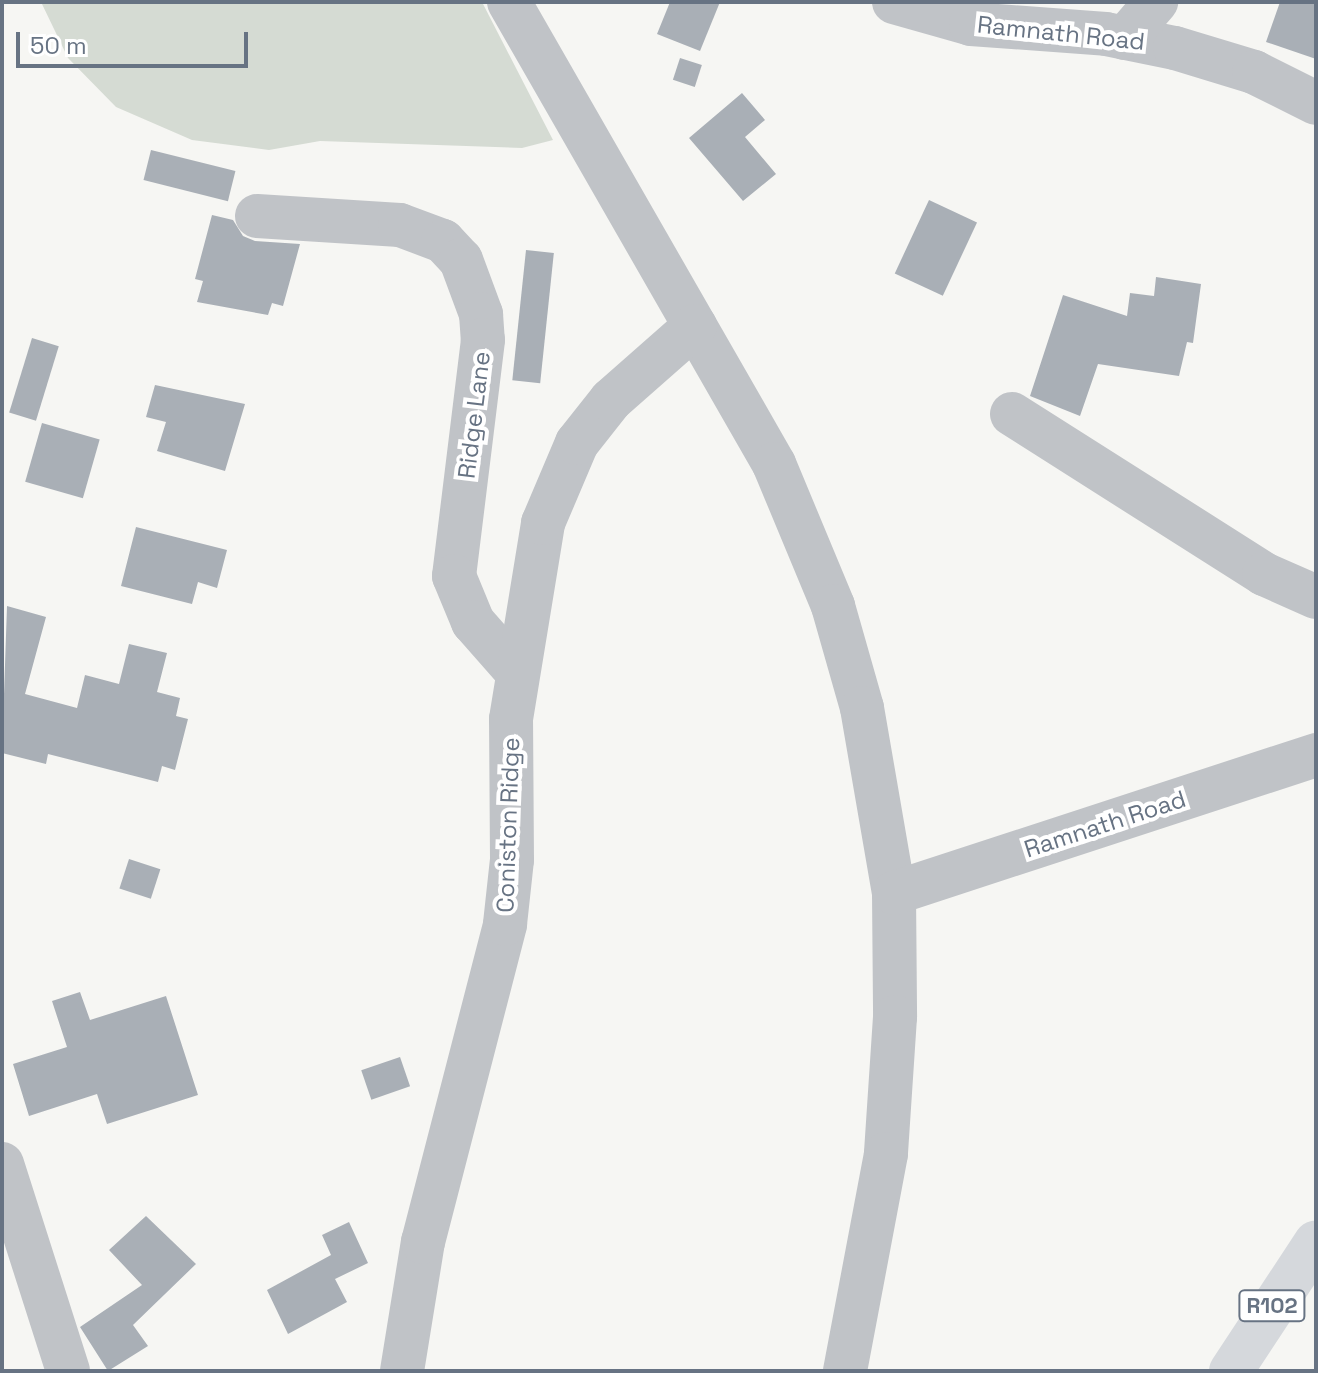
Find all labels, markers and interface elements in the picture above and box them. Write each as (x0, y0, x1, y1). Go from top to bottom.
street label: Ramnath Road (976, 10, 1146, 56)
scale bar (20, 16, 252, 66)
text: 50 m (30, 30, 87, 61)
street label: Ridge Lane (452, 350, 496, 480)
street label: Coniston Ridge (491, 737, 525, 913)
street label: Ramnath Road (1021, 784, 1189, 864)
road number: R102 (1238, 1288, 1306, 1324)

